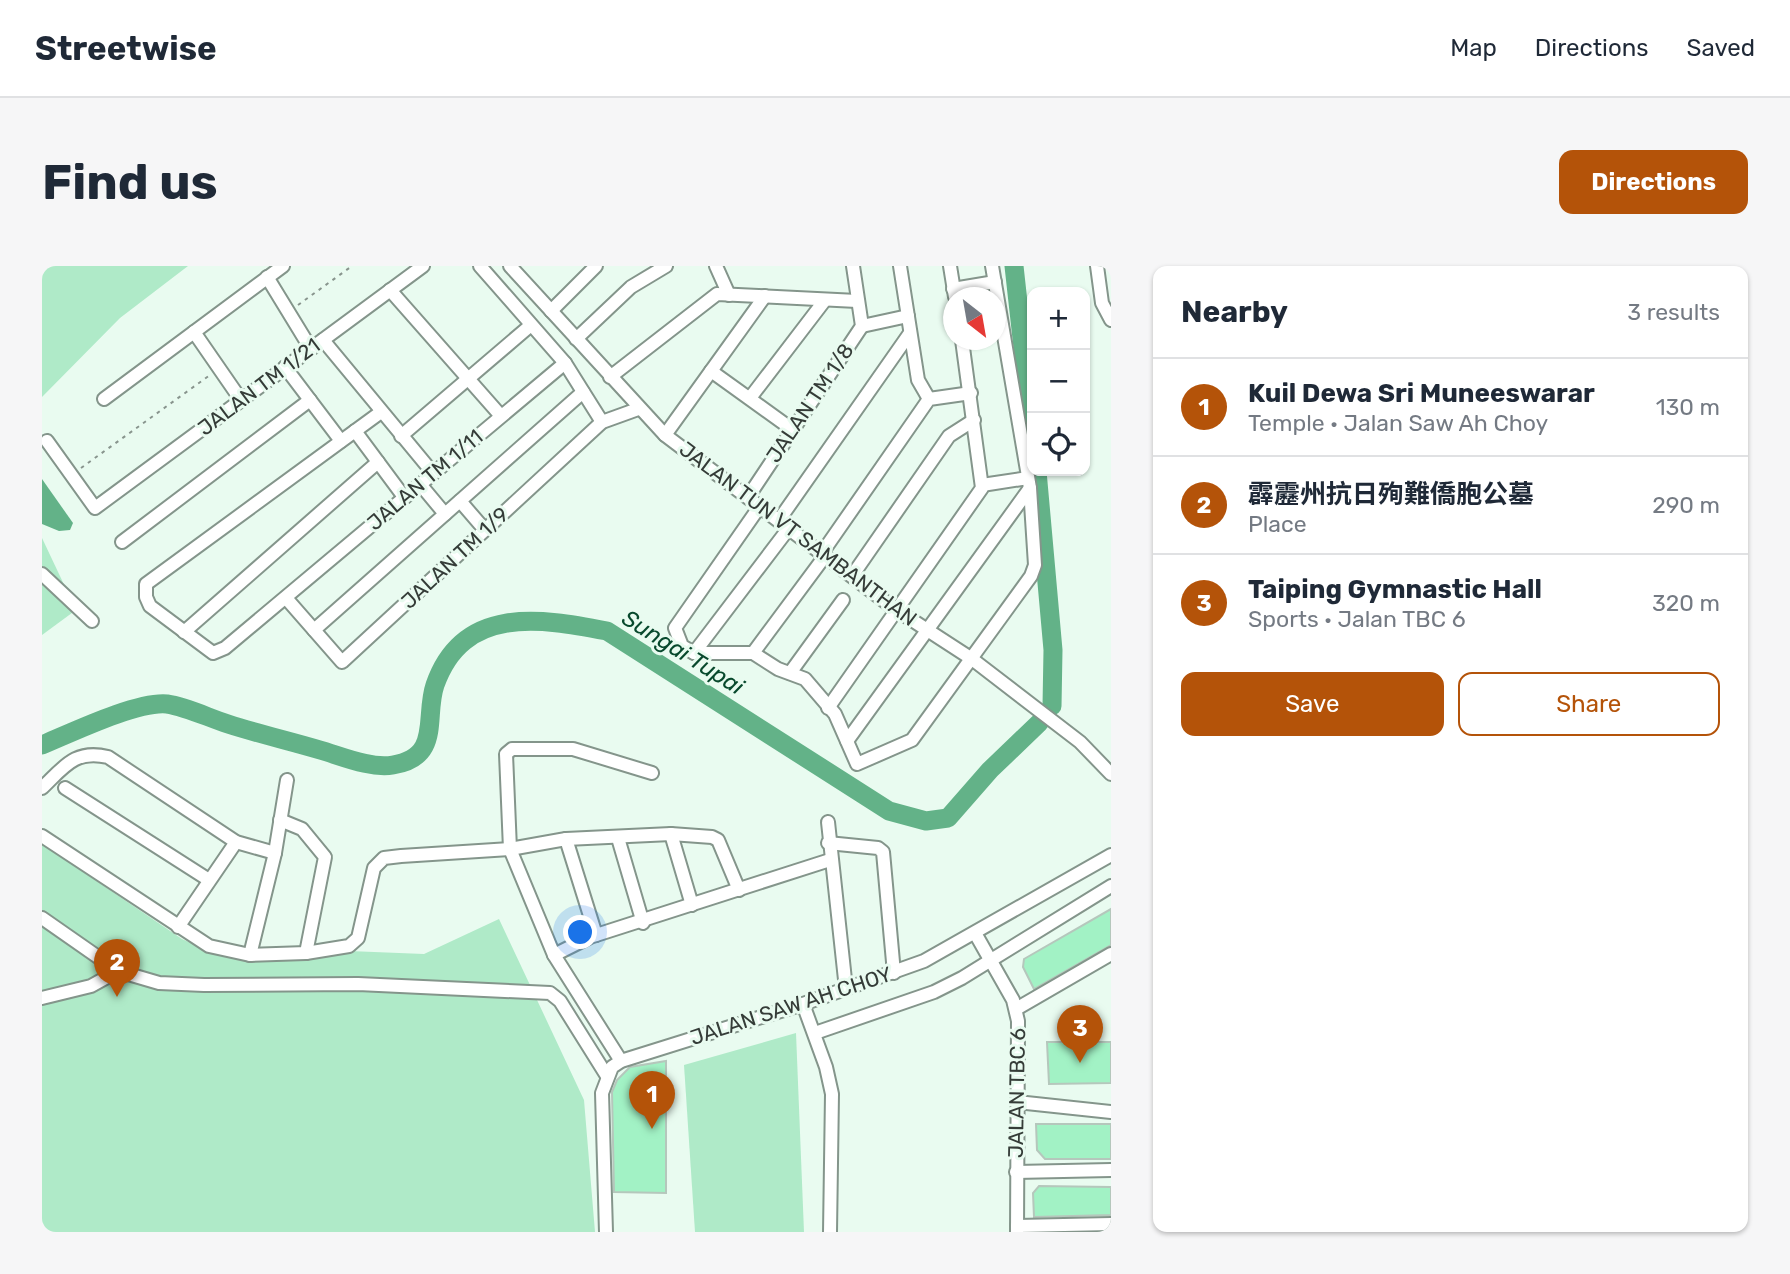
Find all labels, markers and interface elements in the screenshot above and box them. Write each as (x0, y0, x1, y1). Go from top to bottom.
text: Streetwise (35, 29, 217, 68)
text: Map (1450, 34, 1497, 62)
text: Directions (1535, 34, 1648, 62)
text: Saved (1686, 34, 1755, 62)
button: Directions (1559, 150, 1748, 214)
text: Find us (42, 153, 218, 211)
north arrow (943, 287, 1006, 350)
map controls (1027, 287, 1090, 476)
button: + (1027, 287, 1090, 350)
text: Nearby (1181, 294, 1288, 330)
text: 3 results (1627, 298, 1720, 326)
street label: JALAN TM 1/21 (193, 333, 325, 441)
street label: JALAN TM 1/8 (761, 338, 859, 467)
button: − (1027, 350, 1090, 413)
text: Kuil Dewa Sri Muneeswarar (1248, 378, 1595, 409)
text: 1 (1198, 393, 1210, 421)
text: 130 m (1656, 393, 1720, 421)
text: Temple · Jalan Saw Ah Choy (1248, 409, 1548, 437)
button: locate (1027, 413, 1090, 476)
street label: JALAN TM 1/11 (362, 424, 488, 535)
street label: JALAN TUN VT SAMBANTHAN (675, 436, 922, 631)
text: 霹靂州抗日殉難僑胞公墓 (1248, 479, 1534, 510)
text: 2 (1197, 491, 1211, 519)
text: 290 m (1652, 491, 1720, 519)
street label: JALAN TM 1/9 (396, 502, 514, 614)
text: Place (1248, 510, 1307, 538)
text: Taiping Gymnastic Hall (1248, 574, 1542, 605)
text: 3 (1196, 589, 1212, 617)
text: 320 m (1652, 589, 1720, 617)
water label: Sungai Tupai (617, 603, 750, 701)
text: Sports · Jalan TBC 6 (1248, 605, 1466, 633)
button: Save (1181, 672, 1444, 736)
button: Share (1458, 672, 1720, 736)
your location (563, 915, 597, 949)
pin: 2 (94, 939, 140, 997)
street label: JALAN SAW AH CHOY (687, 961, 895, 1050)
pin: 3 (1057, 1005, 1103, 1063)
street label: JALAN TBC 6 (1003, 1028, 1030, 1158)
pin: 1 (629, 1071, 675, 1129)

